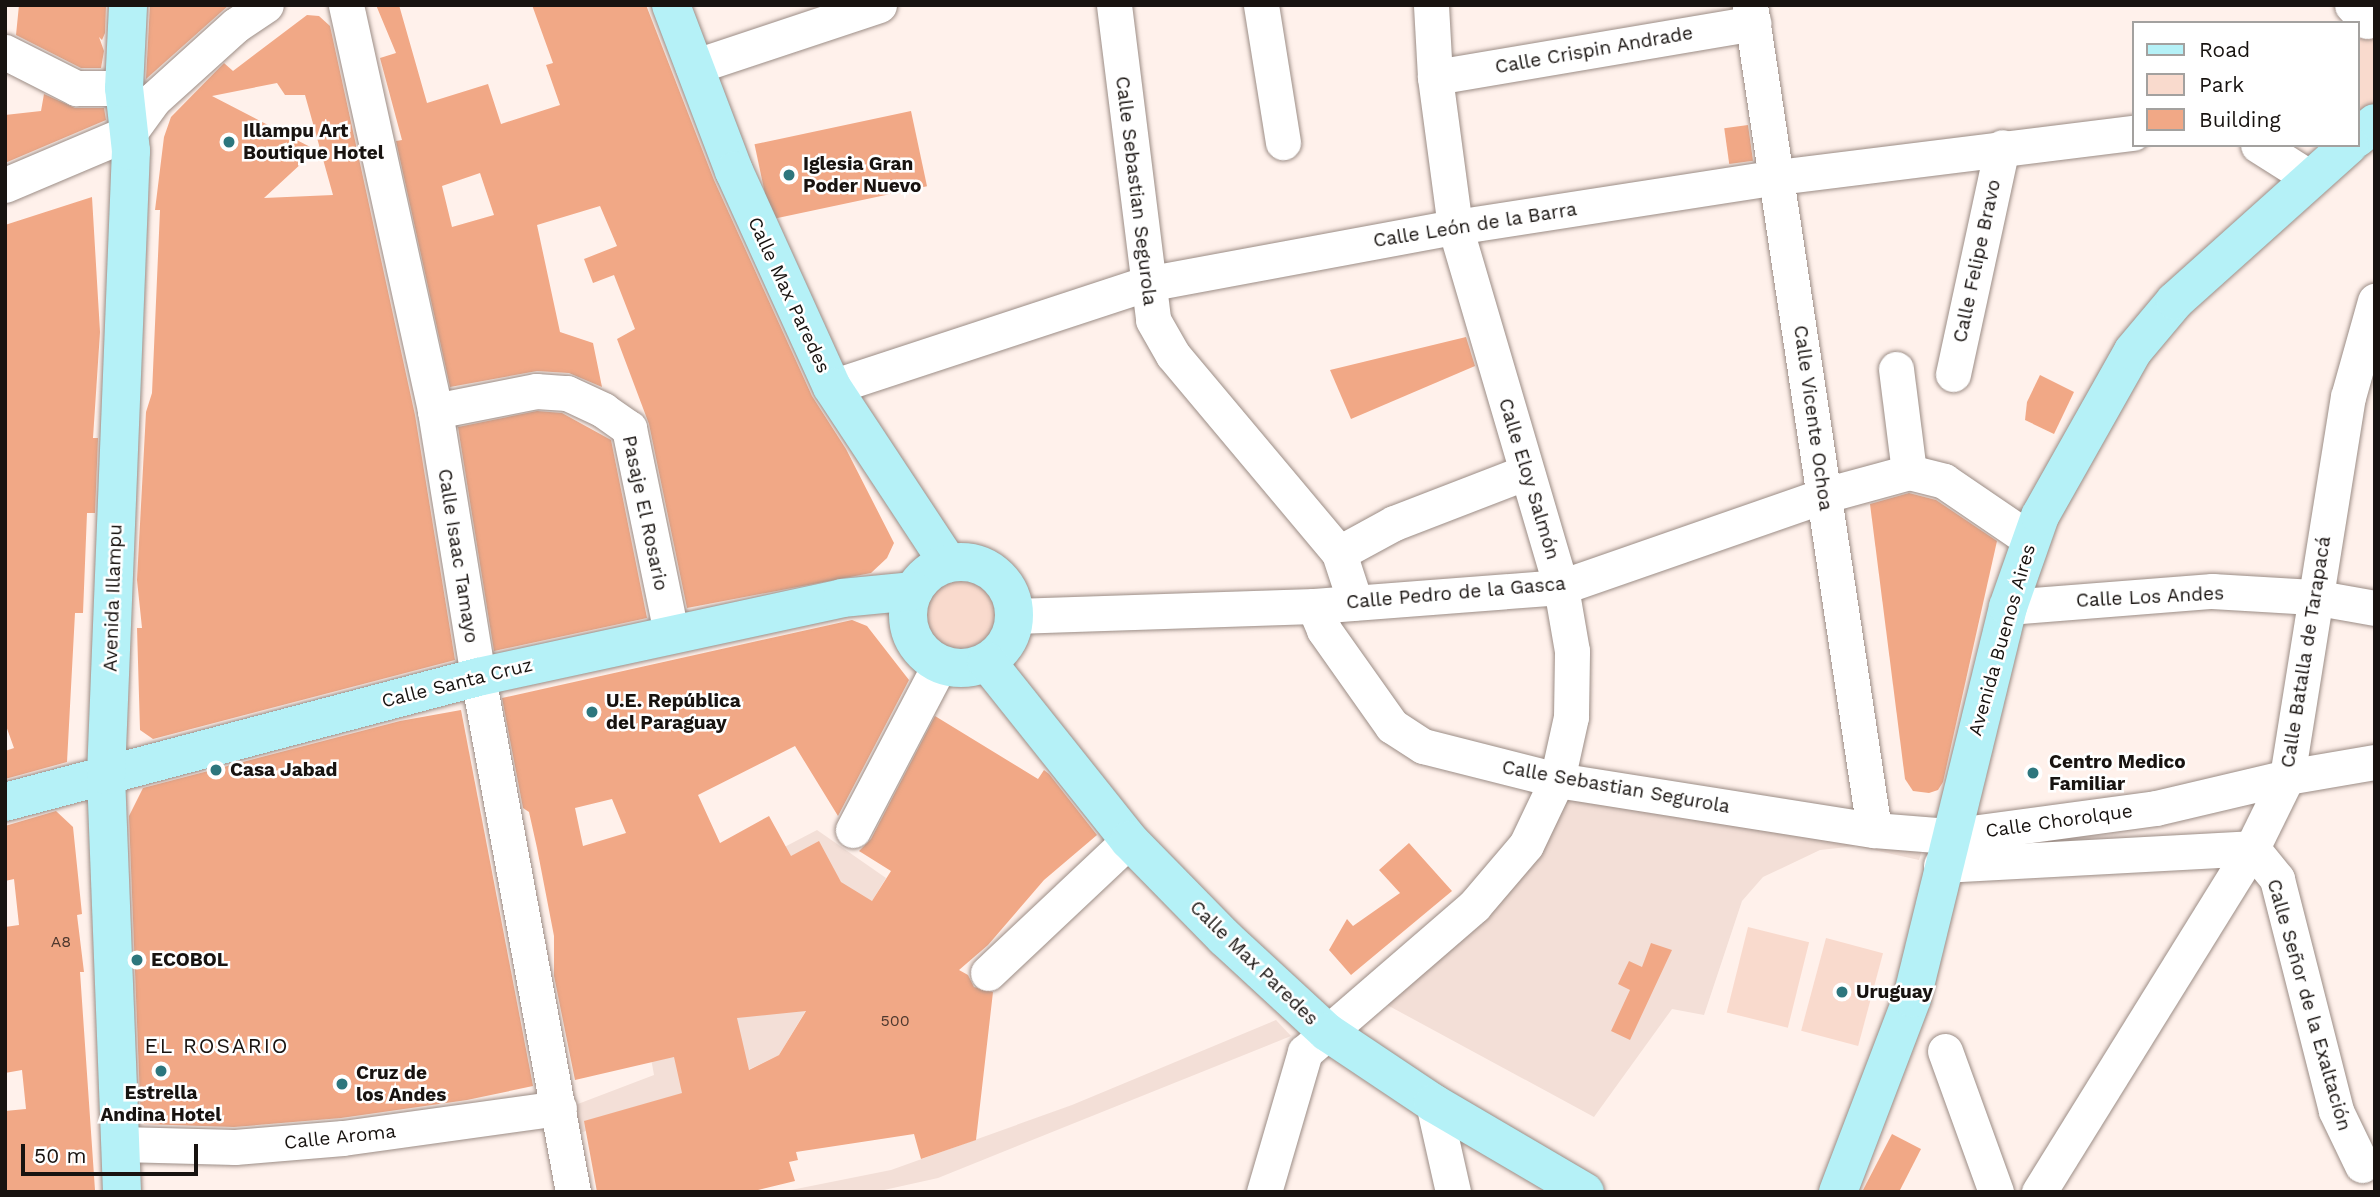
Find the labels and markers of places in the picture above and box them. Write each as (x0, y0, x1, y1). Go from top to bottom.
place label: Illampu Art Boutique Hotel (243, 120, 384, 164)
marker: Illampu Art Boutique Hotel (221, 134, 237, 150)
place label: Iglesia Gran Poder Nuevo (803, 153, 922, 197)
marker: Iglesia Gran Poder Nuevo (781, 167, 797, 183)
place label: U.E. República del Paraguay (606, 690, 741, 734)
marker: U.E. República del Paraguay (584, 704, 600, 720)
place label: Centro Medico Familiar (2049, 751, 2186, 795)
place label: Casa Jabad (230, 759, 338, 781)
marker: Casa Jabad (208, 762, 224, 778)
marker: Centro Medico Familiar (2023, 763, 2043, 783)
place label: ECOBOL (151, 949, 228, 971)
marker: ECOBOL (129, 952, 145, 968)
place label: Uruguay (1856, 981, 1933, 1003)
marker: Uruguay (1834, 984, 1850, 1000)
place label: Cruz de los Andes (356, 1062, 447, 1106)
marker: Estrella Andina Hotel (153, 1063, 169, 1079)
marker: Cruz de los Andes (334, 1076, 350, 1092)
place label: Estrella Andina Hotel (100, 1082, 222, 1126)

